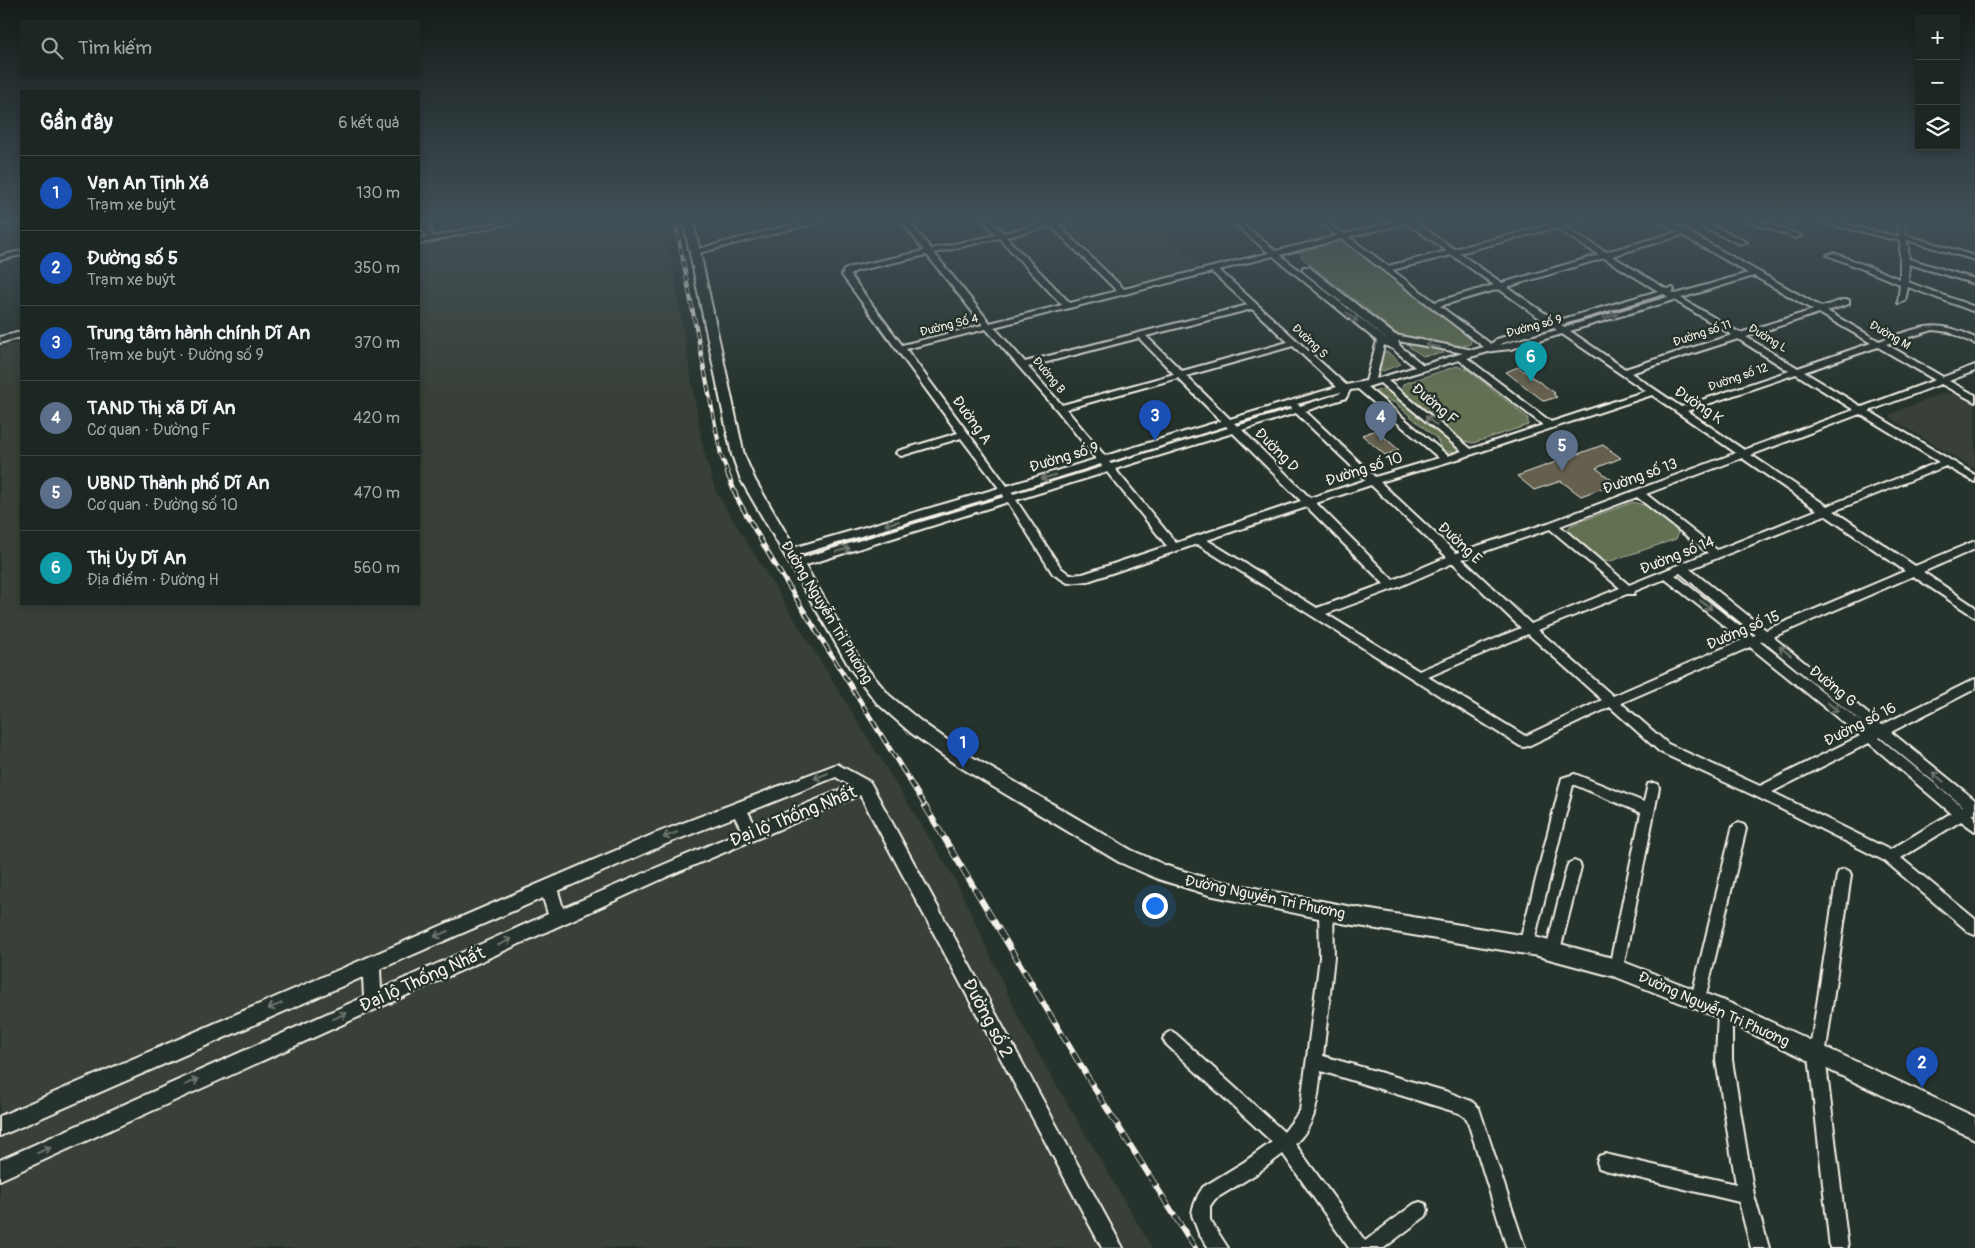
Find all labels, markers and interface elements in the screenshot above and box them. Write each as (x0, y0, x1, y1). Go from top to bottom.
map controls (1915, 15, 1960, 150)
button: + (1915, 15, 1960, 60)
search box (20, 20, 420, 75)
icon: search (38, 34, 66, 62)
text: Tìm kiếm (78, 36, 152, 60)
button: − (1915, 60, 1960, 105)
button: layers (1915, 105, 1960, 150)
text: Gần đây (40, 109, 113, 136)
text: 6 kết quả (338, 113, 400, 133)
text: Vạn An Tịnh Xá (87, 171, 209, 195)
text: 1 (53, 183, 59, 203)
text: 130 m (356, 183, 400, 203)
text: Trạm xe buýt (87, 195, 175, 215)
text: Đường số 5 (87, 246, 178, 270)
text: 2 (52, 258, 60, 278)
text: 350 m (354, 258, 400, 278)
text: Trạm xe buýt (87, 270, 175, 290)
street label: Đường Số 4 (918, 310, 980, 340)
one-way arrow (1345, 311, 1358, 322)
street label: Đường số 9 (1504, 311, 1564, 341)
one-way arrow (1602, 311, 1618, 321)
street label: Đường số 11 (1671, 316, 1733, 350)
street label: Đường M (1866, 318, 1913, 353)
text: Trung tâm hành chính Dĩ An (87, 321, 310, 345)
street label: Đường S (1289, 321, 1331, 362)
street label: Đường L (1745, 321, 1790, 356)
text: 3 (52, 333, 60, 353)
text: 370 m (354, 333, 400, 353)
one-way arrow (1425, 340, 1441, 350)
pin: 6 (1515, 341, 1547, 382)
text: Trạm xe buýt · Đường số 9 (87, 345, 264, 365)
street label: Đường B (1029, 354, 1068, 397)
street label: Đường số 12 (1706, 359, 1770, 395)
street label: Đường F (1408, 380, 1462, 429)
street label: Đường K (1671, 382, 1727, 429)
street label: Đường A (948, 392, 996, 448)
text: TAND Thị xã Dĩ An (87, 396, 236, 420)
pin: 3 (1139, 400, 1171, 441)
pin: 4 (1365, 401, 1397, 442)
text: 4 (51, 408, 61, 428)
text: 420 m (353, 408, 400, 428)
one-way arrow (1425, 415, 1438, 426)
text: Cơ quan · Đường F (87, 420, 211, 440)
street label: Đường D (1250, 424, 1303, 477)
pin: 5 (1546, 430, 1578, 471)
street label: Đường số 9 (1027, 438, 1101, 477)
street label: Đường số 10 (1323, 448, 1405, 491)
street label: Đường số 13 (1600, 454, 1680, 499)
text: UBND Thành phố Dĩ An (87, 471, 269, 495)
one-way arrow (1040, 473, 1056, 483)
text: 5 (52, 483, 60, 503)
text: 470 m (354, 483, 400, 503)
text: Cơ quan · Đường số 10 (87, 495, 238, 515)
street label: Đường E (1434, 518, 1486, 569)
one-way arrow (884, 519, 900, 529)
street label: Đường số 14 (1637, 532, 1717, 579)
street label: Đường Nguyễn Tri Phương (776, 537, 877, 687)
one-way arrow (834, 545, 850, 555)
text: Thị Ủy Dĩ An (87, 546, 186, 570)
text: 6 (51, 558, 61, 578)
text: 560 m (353, 558, 400, 578)
text: Địa điểm · Đường H (87, 570, 219, 590)
one-way arrow (1700, 600, 1713, 611)
street label: Đường số 15 (1704, 607, 1783, 654)
one-way arrow (1779, 646, 1792, 657)
street label: Đường G (1805, 662, 1860, 711)
street label: Đường số 16 (1821, 698, 1899, 751)
one-way arrow (1826, 701, 1839, 712)
pin: 1 (947, 727, 979, 768)
one-way arrow (1931, 771, 1944, 782)
one-way arrow (814, 772, 830, 781)
street label: Đại lộ Thống Nhất (726, 780, 861, 852)
one-way arrow (663, 831, 678, 840)
street label: Đường Nguyễn Tri Phương (1183, 871, 1347, 924)
your location (1142, 893, 1168, 919)
one-way arrow (434, 930, 449, 940)
one-way arrow (497, 936, 512, 946)
street label: Đại lộ Thống Nhất (356, 941, 489, 1017)
street label: Đường Nguyễn Tri Phương (1635, 968, 1792, 1051)
street label: Đường số 2 (957, 975, 1018, 1062)
one-way arrow (268, 1001, 283, 1011)
one-way arrow (332, 1010, 347, 1020)
pin: 2 (1906, 1047, 1938, 1088)
one-way arrow (184, 1077, 199, 1087)
one-way arrow (36, 1144, 51, 1154)

